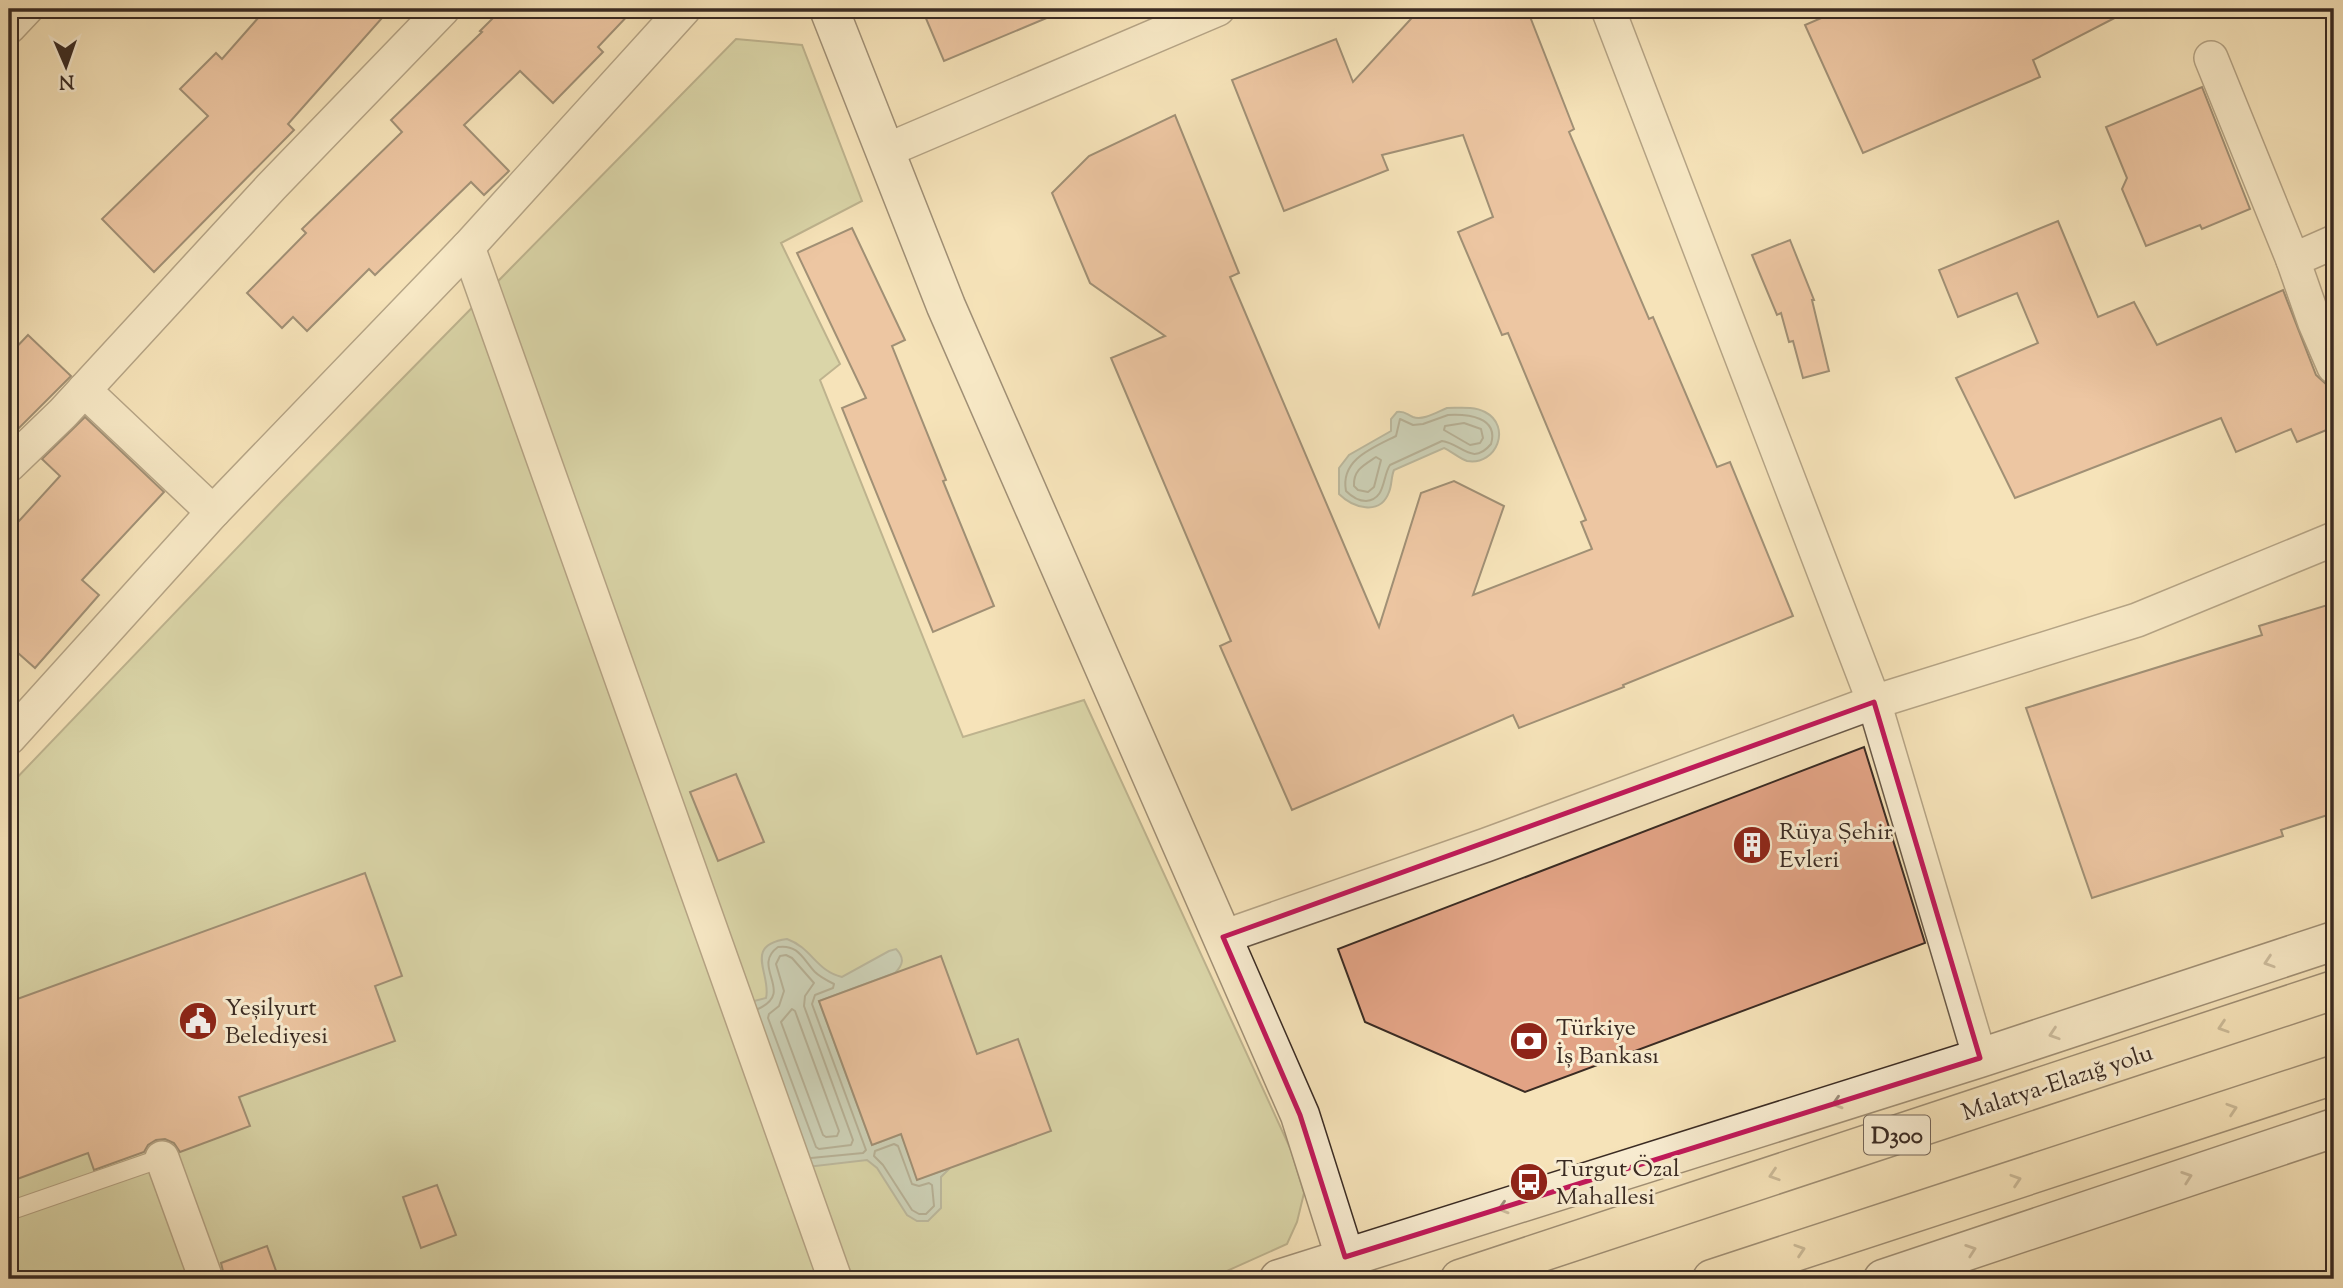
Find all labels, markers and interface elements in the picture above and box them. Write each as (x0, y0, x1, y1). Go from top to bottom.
north arrow (32, 32, 102, 102)
text: N (58, 67, 75, 94)
place label: Rüya Şehir Evleri (1779, 816, 1893, 878)
building icon: Rüya Şehir Evleri (1731, 824, 1773, 866)
one-way arrow (2264, 954, 2276, 968)
place label: Yeşilyurt Belediyesi (225, 992, 328, 1054)
public building icon: Yeşilyurt Belediyesi (177, 1000, 219, 1042)
place label: Türkiye İş Bankası (1556, 1012, 1659, 1074)
one-way arrow (2217, 1019, 2230, 1033)
bank icon: Türkiye İş Bankası (1508, 1020, 1550, 1062)
one-way arrow (2048, 1026, 2060, 1040)
street label: Malatya-Elazığ yolu (1958, 1037, 2158, 1131)
one-way arrow (1831, 1095, 1844, 1109)
one-way arrow (2225, 1103, 2238, 1117)
road number: D300 (1864, 1116, 1930, 1154)
place label: Turgut Özal Mahallesi (1556, 1153, 1680, 1215)
bus stop icon: Turgut Özal Mahallesi (1508, 1161, 1550, 1203)
one-way arrow (1769, 1167, 1781, 1181)
one-way arrow (2180, 1171, 2192, 1185)
one-way arrow (2010, 1173, 2022, 1188)
one-way arrow (1497, 1200, 1510, 1214)
one-way arrow (1793, 1244, 1805, 1259)
one-way arrow (1965, 1244, 1977, 1258)

